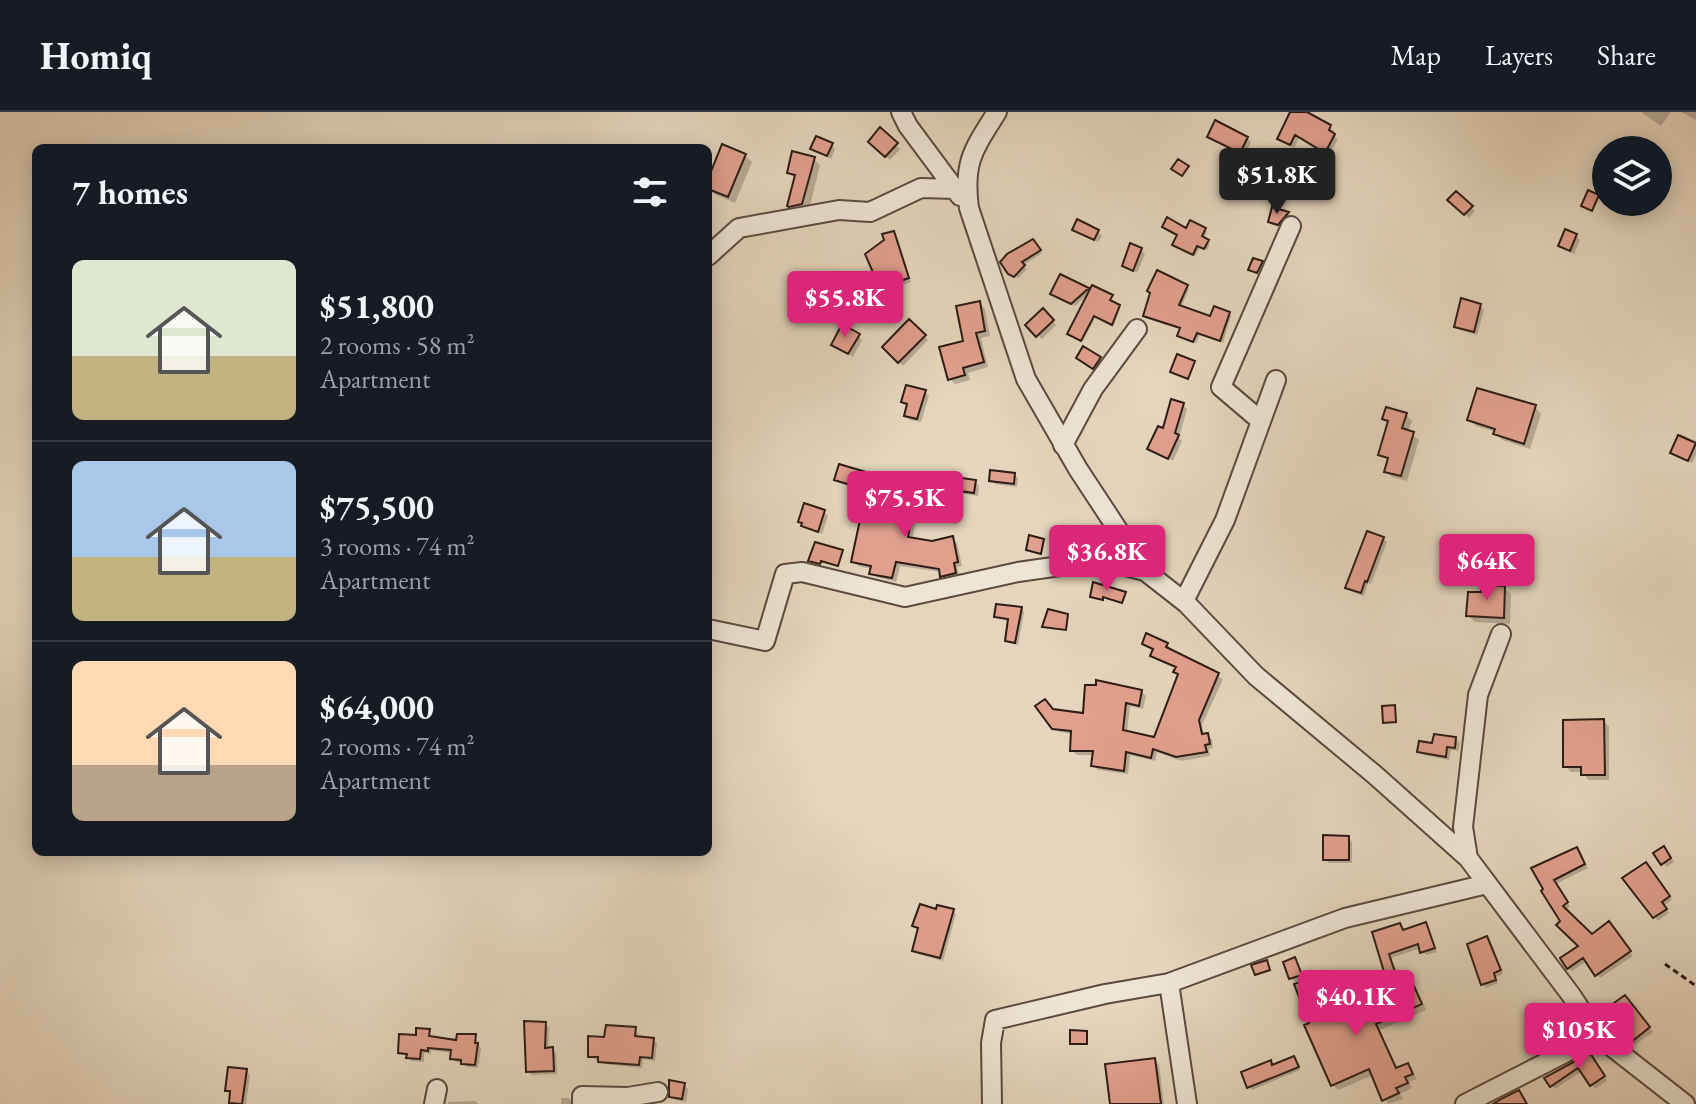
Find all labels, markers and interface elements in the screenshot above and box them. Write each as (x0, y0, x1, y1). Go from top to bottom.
text: Homiq (40, 31, 152, 80)
text: Map (1391, 37, 1441, 73)
text: Layers (1485, 37, 1553, 73)
text: Share (1597, 37, 1656, 73)
map controls (1592, 136, 1672, 216)
button: layers (1592, 136, 1672, 216)
pin: $51.8K (1212, 148, 1342, 216)
text: $51.8K (1237, 157, 1317, 191)
text: 7 homes (72, 170, 188, 214)
icon: filters (628, 170, 672, 214)
pin: $55.8K (780, 271, 910, 339)
text: $55.8K (805, 280, 885, 314)
text: $51,800 (320, 284, 434, 328)
icon: home (136, 292, 232, 388)
text: 2 rooms · 58 m² (320, 328, 475, 362)
text: Apartment (320, 362, 430, 396)
pin: $75.5K (840, 471, 970, 539)
text: $75.5K (865, 480, 945, 514)
text: $75,500 (320, 485, 434, 529)
icon: home (136, 493, 232, 589)
pin: $36.8K (1042, 525, 1172, 593)
text: 3 rooms · 74 m² (320, 529, 475, 563)
text: $36.8K (1067, 534, 1147, 568)
pin: $64K (1440, 534, 1534, 602)
text: $64K (1457, 543, 1517, 577)
text: Apartment (320, 563, 430, 597)
text: $64,000 (320, 685, 434, 729)
icon: home (136, 693, 232, 789)
text: 2 rooms · 74 m² (320, 729, 475, 763)
text: Apartment (320, 763, 430, 797)
pin: $40.1K (1291, 970, 1421, 1038)
text: $40.1K (1316, 979, 1396, 1013)
pin: $105K (1523, 1003, 1635, 1071)
text: $105K (1542, 1012, 1616, 1046)

